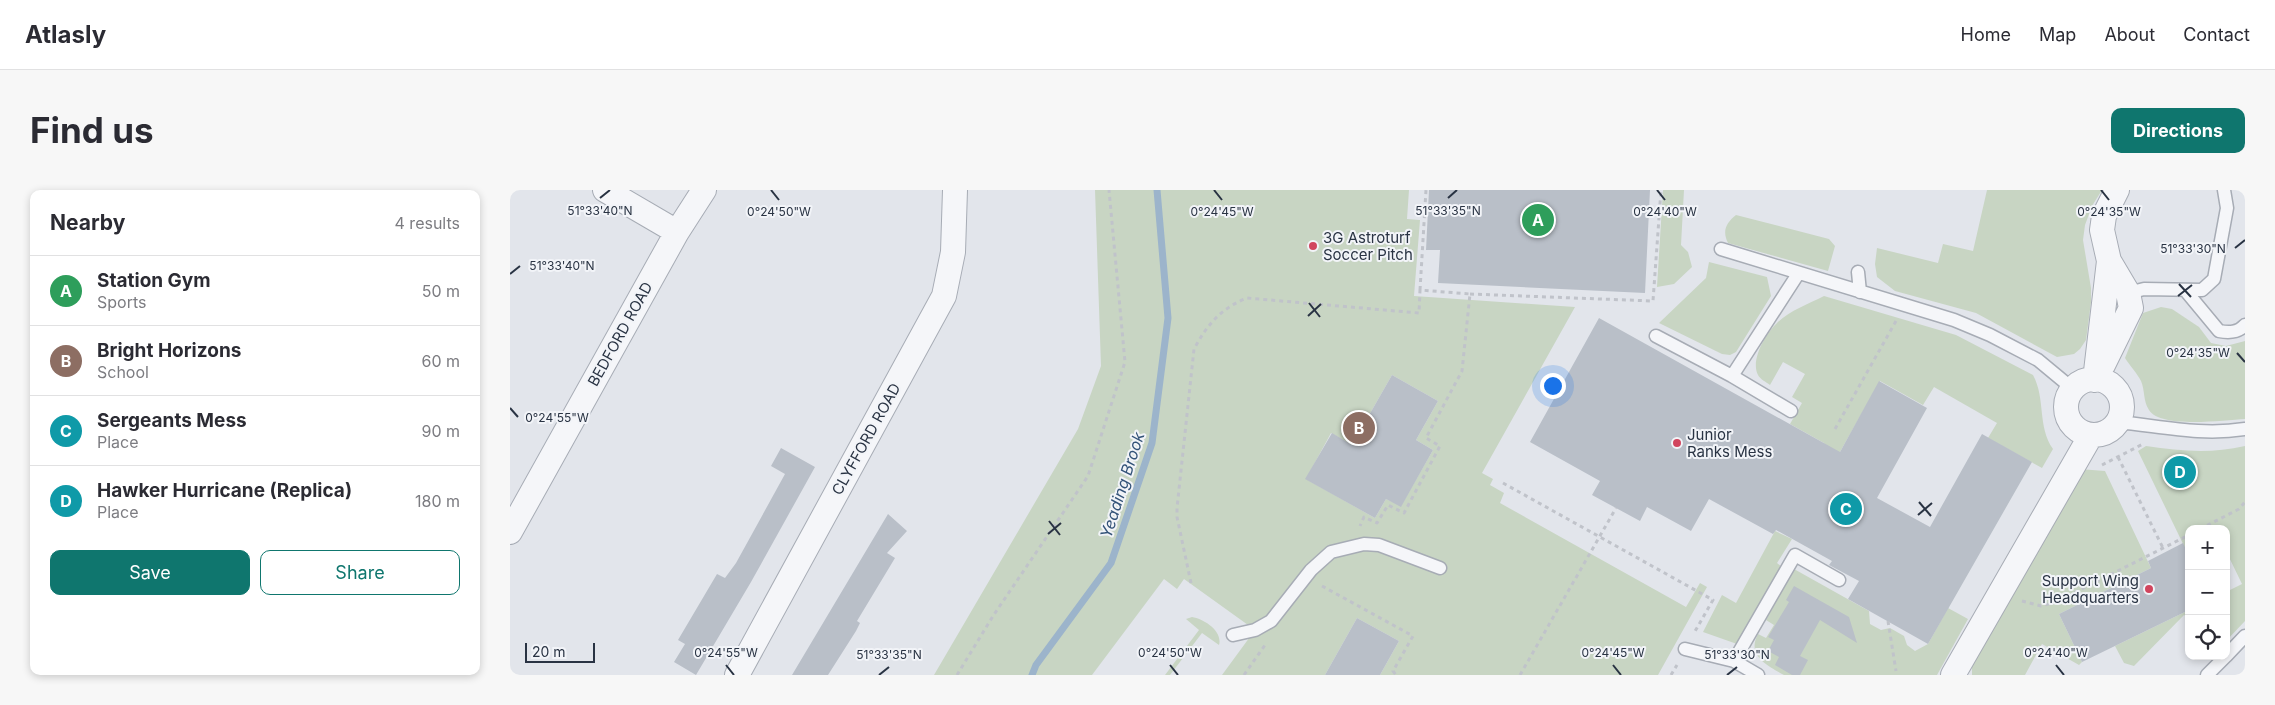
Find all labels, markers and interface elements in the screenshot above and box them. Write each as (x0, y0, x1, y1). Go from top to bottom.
text: Atlasly (25, 20, 106, 49)
text: Home (1961, 24, 2011, 45)
text: Map (2039, 24, 2076, 45)
text: About (2104, 24, 2155, 45)
text: Contact (2183, 24, 2250, 45)
button: Directions (2111, 108, 2245, 153)
text: Find us (30, 109, 154, 151)
pin: A (1522, 201, 1554, 239)
text: 51°33'40"N (567, 203, 633, 218)
text: 51°33'35"N (1415, 203, 1481, 218)
text: 0°24'50"W (747, 204, 811, 219)
text: 0°24'45"W (1190, 204, 1254, 219)
text: 0°24'40"W (1633, 204, 1697, 219)
text: 0°24'35"W (2077, 204, 2141, 219)
text: Nearby (50, 210, 125, 235)
text: 4 results (395, 213, 460, 233)
place label: 3G Astroturf Soccer Pitch (1323, 228, 1413, 264)
marker: 3G Astroturf Soccer Pitch (1307, 240, 1319, 252)
text: 51°33'30"N (2160, 241, 2226, 256)
text: 51°33'40"N (529, 258, 595, 273)
text: Station Gym (97, 269, 211, 292)
street label: BEDFORD ROAD (583, 278, 657, 390)
text: A (60, 281, 72, 301)
text: 50 m (422, 281, 460, 301)
text: Sports (97, 292, 146, 312)
text: Bright Horizons (97, 339, 241, 362)
text: 0°24'35"W (2166, 345, 2230, 360)
text: B (61, 351, 71, 371)
text: 60 m (421, 351, 460, 371)
text: School (97, 362, 149, 382)
your location (1540, 373, 1566, 399)
street label: CLYFFORD ROAD (827, 380, 905, 498)
text: Sergeants Mess (97, 409, 247, 432)
pin: B (1343, 409, 1375, 447)
text: 0°24'55"W (525, 410, 589, 425)
text: C (60, 421, 72, 441)
text: 90 m (421, 421, 460, 441)
place label: Junior Ranks Mess (1687, 425, 1772, 461)
water label: Yeading Brook (1095, 429, 1149, 541)
text: Place (97, 432, 139, 452)
marker: Junior Ranks Mess (1671, 437, 1683, 449)
pin: D (2164, 453, 2196, 491)
text: Hawker Hurricane (Replica) (97, 479, 352, 502)
pin: C (1830, 490, 1862, 528)
text: D (60, 491, 72, 511)
text: 180 m (415, 491, 460, 511)
text: Place (97, 502, 139, 522)
map controls (2185, 525, 2230, 660)
button: + (2185, 525, 2230, 570)
button: Save (50, 550, 250, 595)
button: Share (260, 550, 460, 595)
button: − (2185, 570, 2230, 615)
place label: Support Wing Headquarters (2042, 571, 2139, 607)
marker: Support Wing Headquarters (2143, 583, 2155, 595)
button: locate (2185, 615, 2230, 660)
scale bar (525, 640, 595, 663)
text: 20 m (532, 643, 566, 660)
text: 0°24'55"W (694, 645, 758, 660)
text: 0°24'50"W (1138, 645, 1202, 660)
text: 0°24'45"W (1581, 645, 1645, 660)
text: 0°24'40"W (2024, 645, 2088, 660)
text: 51°33'35"N (856, 647, 922, 662)
text: 51°33'30"N (1704, 647, 1770, 662)

